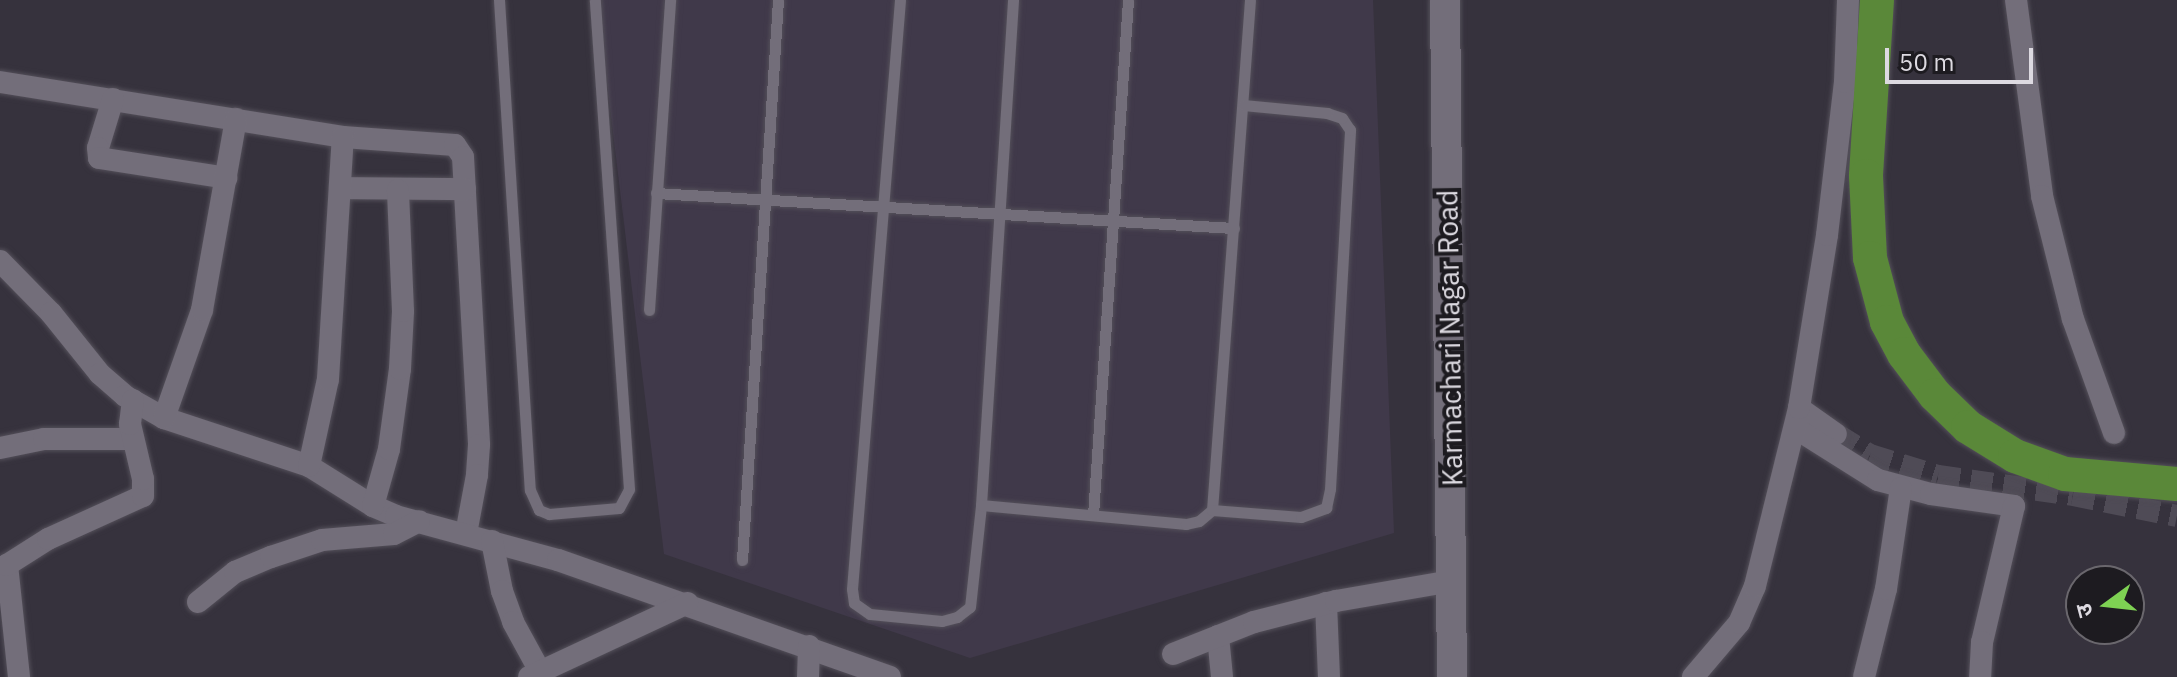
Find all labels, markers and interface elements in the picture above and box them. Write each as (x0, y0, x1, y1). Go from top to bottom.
scale bar (1889, 32, 2037, 82)
text: 50 m (1899, 46, 1954, 78)
street label: Karmachari Nagar Road (1431, 190, 1469, 486)
north arrow (2065, 565, 2145, 645)
text: उ (2068, 601, 2099, 621)

